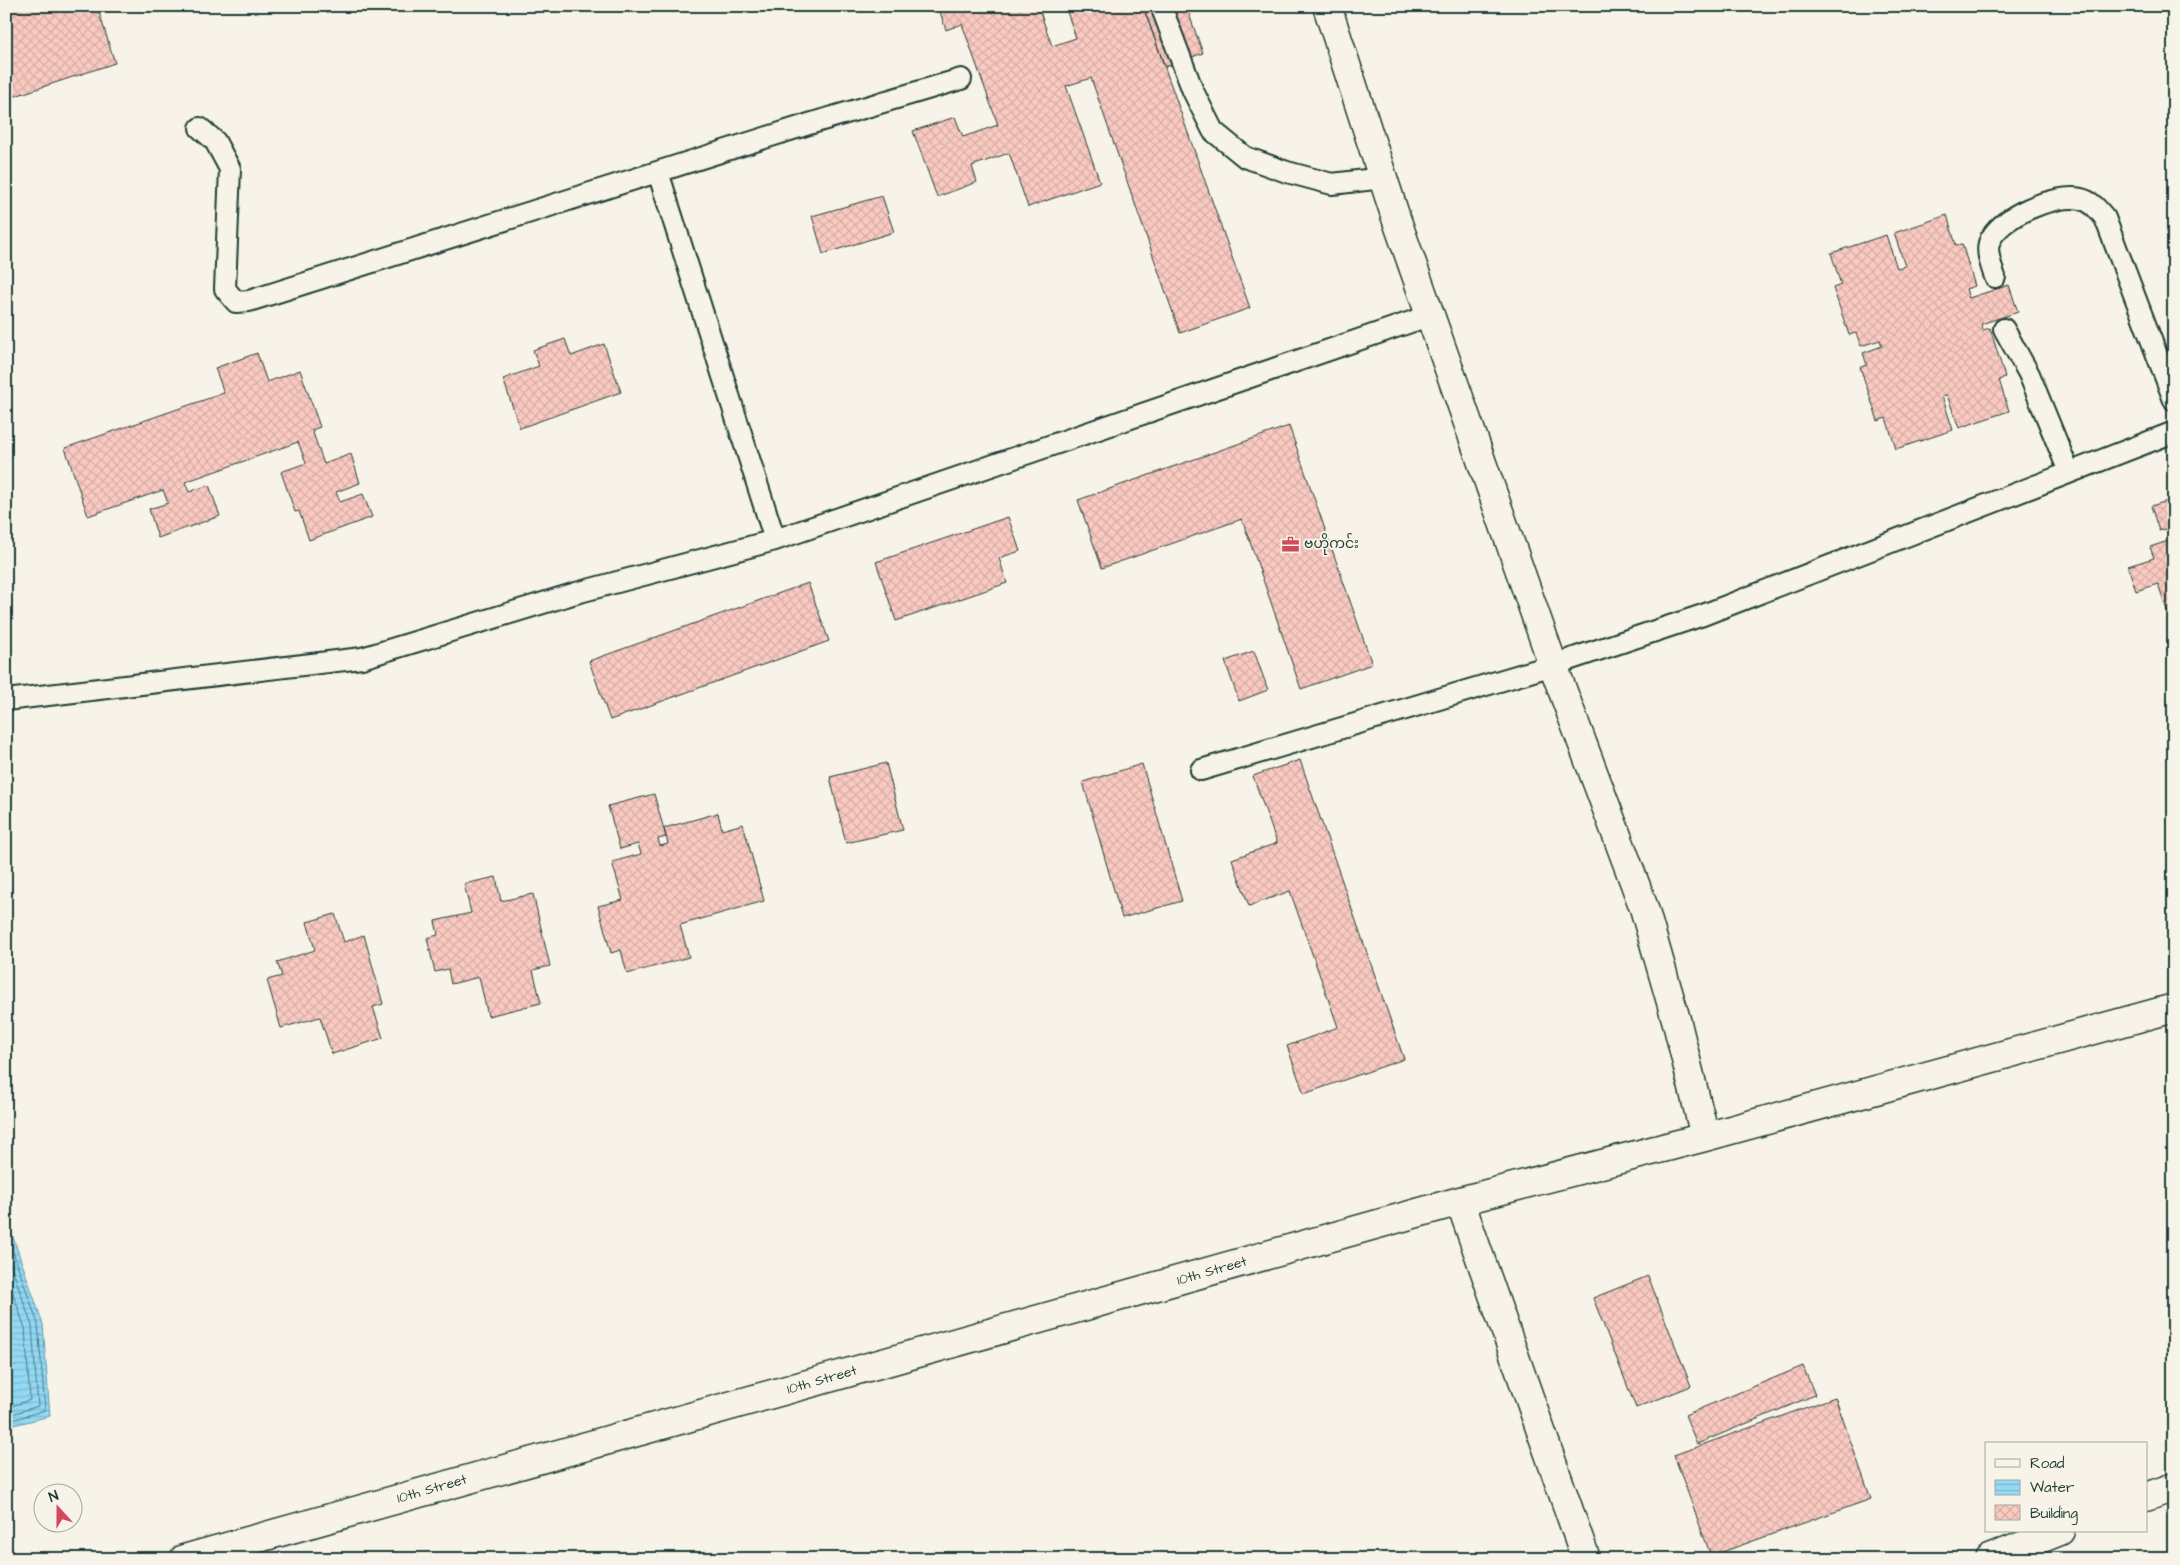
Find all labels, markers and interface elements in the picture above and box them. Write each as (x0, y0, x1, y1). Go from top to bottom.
place label: ဗဟိုကင်း (1304, 533, 1359, 555)
office icon: ဗဟိုကင်း (1280, 534, 1300, 554)
street label: 10th Street (1175, 1251, 1250, 1291)
street label: 10th Street (785, 1360, 860, 1400)
legend (1985, 1442, 2148, 1532)
text: Road (2030, 1453, 2065, 1474)
street label: 10th Street (395, 1469, 470, 1509)
text: Water (2030, 1477, 2074, 1498)
north arrow (32, 1482, 82, 1532)
text: N (46, 1486, 62, 1508)
text: Building (2030, 1503, 2078, 1525)

